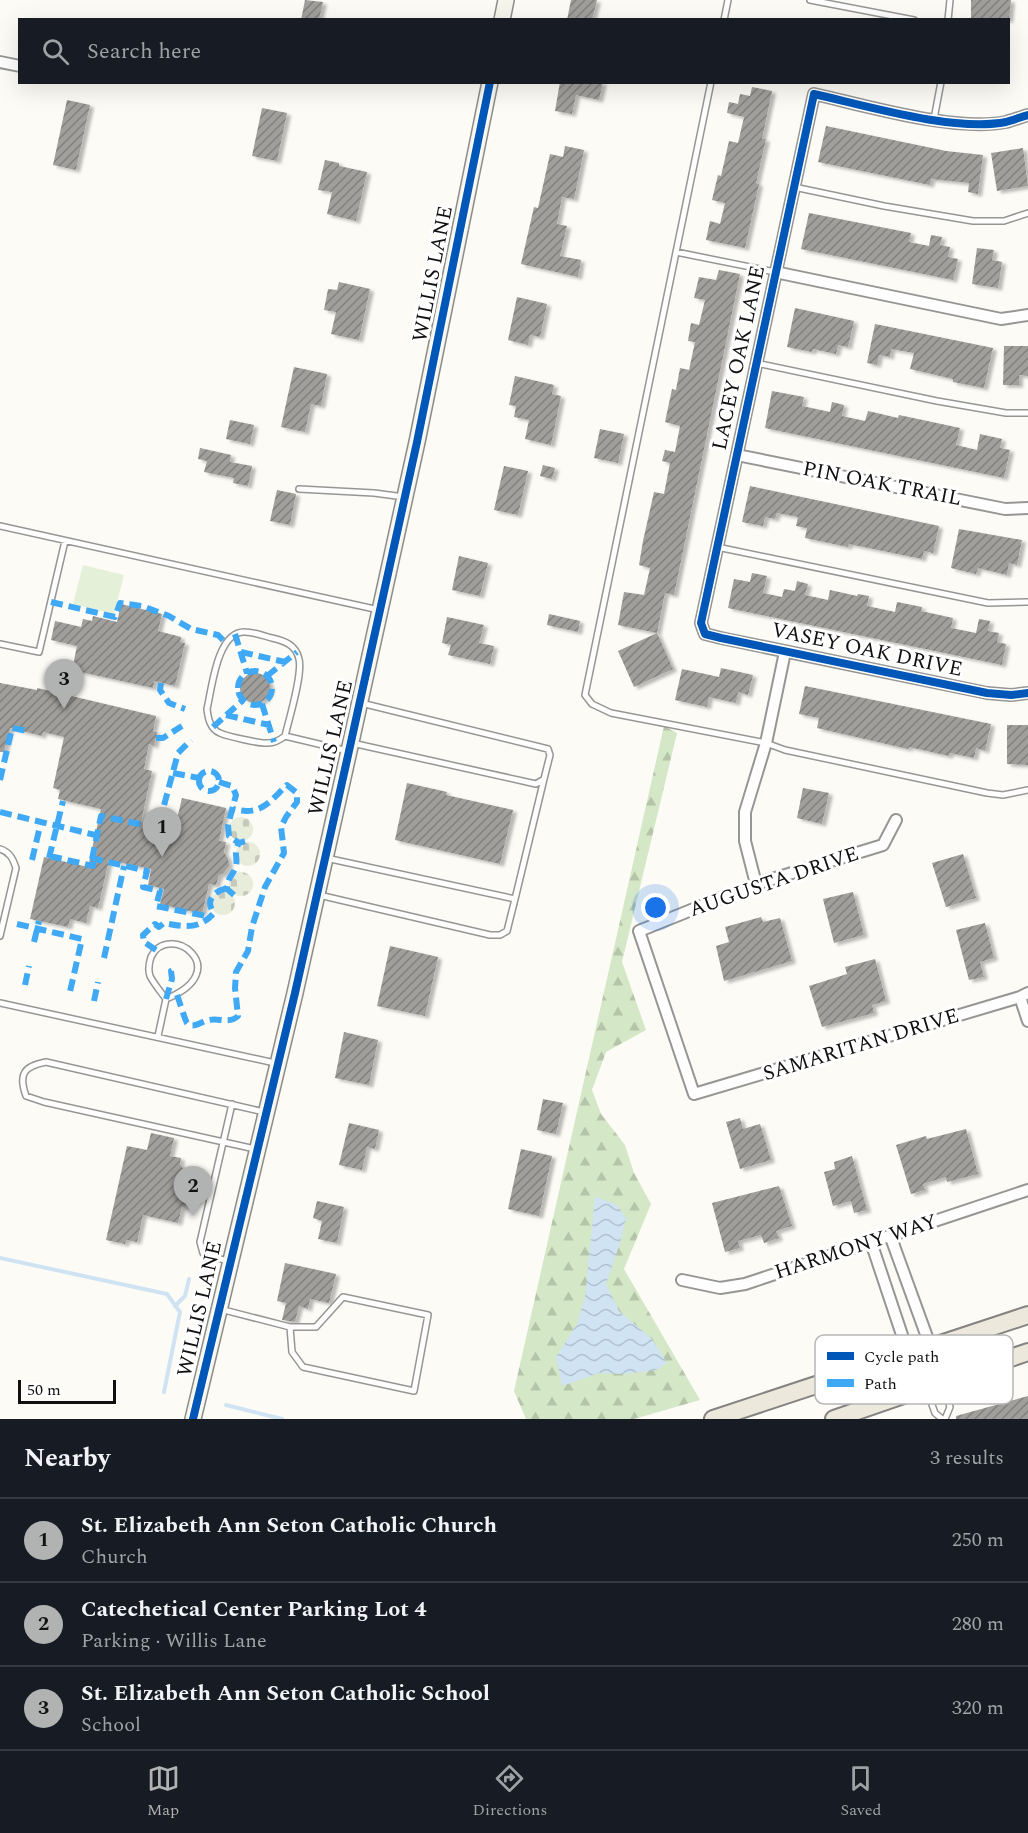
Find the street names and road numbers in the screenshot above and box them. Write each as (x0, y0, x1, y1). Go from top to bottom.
street label: WILLIS LANE (404, 203, 462, 345)
street label: LACEY OAK LANE (704, 263, 774, 453)
street label: PIN OAK TRAIL (800, 453, 964, 515)
street label: VASEY OAK DRIVE (769, 614, 965, 686)
street label: WILLIS LANE (300, 677, 362, 819)
street label: AUGUSTA DRIVE (685, 838, 863, 926)
street label: SAMARITAN DRIVE (759, 1000, 963, 1090)
street label: HARMONY WAY (770, 1206, 942, 1288)
street label: WILLIS LANE (169, 1238, 231, 1380)

